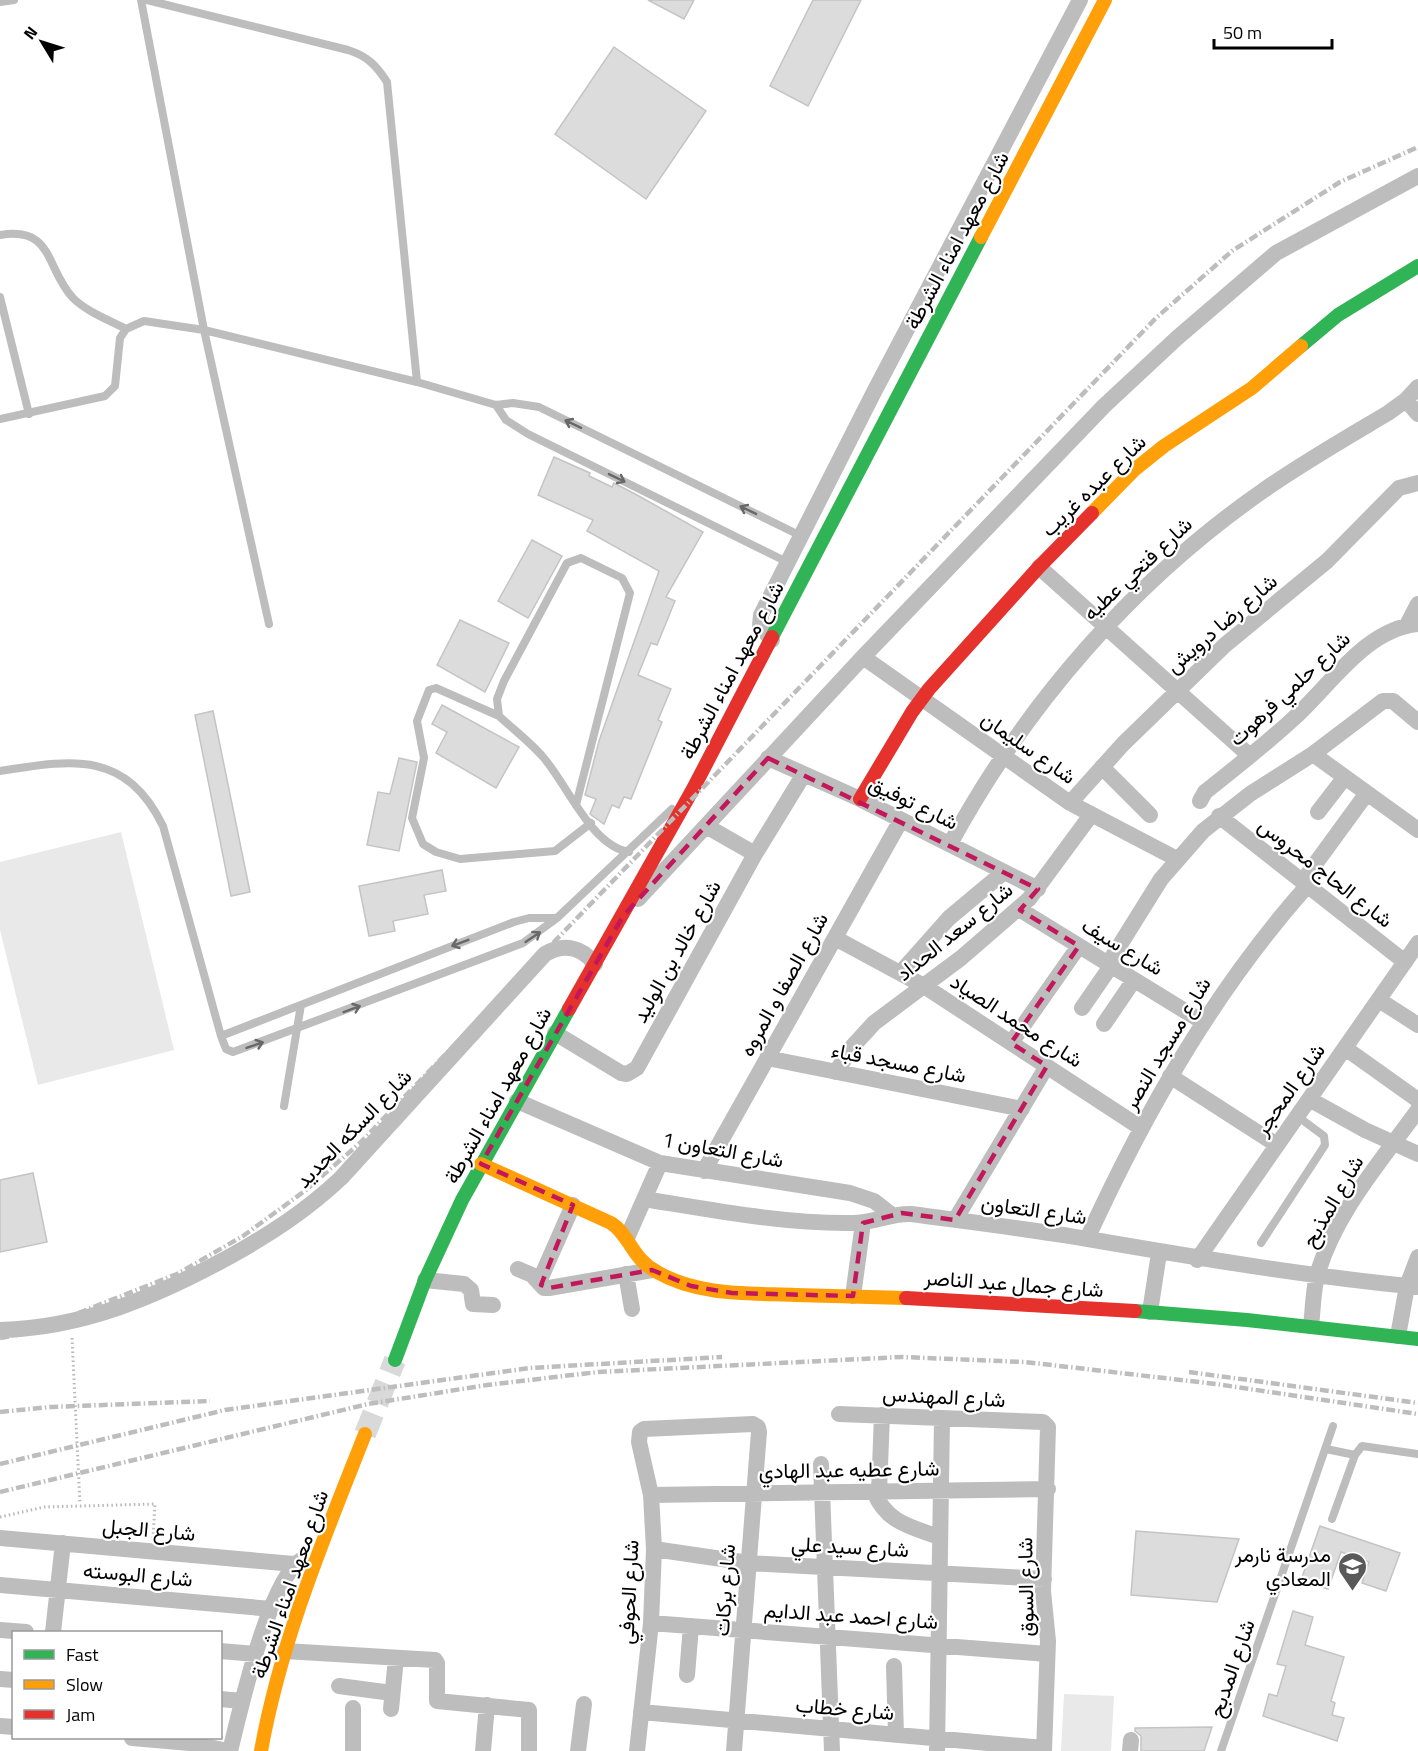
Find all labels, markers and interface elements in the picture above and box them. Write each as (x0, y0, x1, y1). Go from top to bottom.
north arrow (12, 12, 72, 72)
scale bar (1214, 12, 1332, 50)
text: 50 m (1223, 19, 1262, 46)
text: N (17, 21, 43, 45)
street label: شارع معهد امناء الشرطة (895, 145, 1017, 335)
one-way arrow (565, 418, 583, 429)
street label: شارع عبده غريب (1033, 426, 1153, 544)
one-way arrow (607, 472, 625, 484)
one-way arrow (740, 504, 758, 516)
street label: شارع فتحي عطيه (1075, 508, 1201, 629)
street label: شارع رضا درويش (1158, 565, 1284, 681)
street label: شارع معهد امناء الشرطة (670, 575, 792, 765)
street label: شارع حلمي فرهوت (1221, 623, 1359, 755)
street label: شارع سليمان (975, 702, 1083, 792)
street label: شارع توفيق (864, 767, 964, 837)
street label: شارع الحاج محروس (1252, 809, 1400, 935)
street label: شارع خالد بن الوليد (623, 874, 729, 1028)
street label: شارع سعد الحداد (889, 874, 1019, 988)
street label: شارع الصفا و المروه (730, 906, 836, 1062)
street label: شارع سيف (1076, 909, 1170, 983)
one-way arrow (524, 931, 540, 943)
one-way arrow (452, 938, 470, 949)
street label: شارع محمد الصياد (944, 965, 1090, 1075)
street label: شارع مسجد النصر (1113, 970, 1218, 1116)
street label: شارع معهد امناء الشرطة (435, 1001, 559, 1189)
one-way arrow (342, 1003, 361, 1014)
street label: شارع مسجد قباء (829, 1033, 969, 1091)
street label: شارع المحجر (1245, 1036, 1333, 1143)
one-way arrow (245, 1038, 264, 1049)
street label: شارع السكه الحديد (287, 1061, 419, 1195)
street label: شارع التعاون 1 (660, 1123, 786, 1175)
street label: شارع المذبح (1293, 1149, 1371, 1253)
street label: شارع التعاون (979, 1186, 1089, 1232)
street label: شارع جمال عبد الناصر (922, 1261, 1105, 1305)
street label: شارع المهندس (882, 1377, 1006, 1415)
street label: شارع عطيه عبد الهادي (758, 1451, 940, 1489)
street label: شارع معهد امناء الشرطة (242, 1485, 336, 1683)
street label: شارع الجبل (101, 1509, 197, 1549)
street label: شارع سيد علي (790, 1527, 910, 1567)
street label: شارع السوق (1008, 1537, 1042, 1637)
place label: مدرسة نارمر المعادي (1234, 1538, 1331, 1596)
street label: شارع الحوفي (609, 1539, 649, 1645)
street label: شارع بركات (705, 1543, 743, 1637)
school or university icon: مدرسة نارمر المعادي (1336, 1550, 1368, 1592)
street label: شارع البوسته (82, 1553, 194, 1595)
street label: شارع احمد عبد الدايم (763, 1593, 939, 1637)
street label: شارع المدبح (1199, 1615, 1263, 1721)
legend (12, 1631, 222, 1739)
text: Fast (66, 1641, 99, 1668)
text: Slow (66, 1671, 103, 1698)
street label: شارع خطاب (794, 1688, 896, 1728)
text: Jam (66, 1701, 95, 1728)

